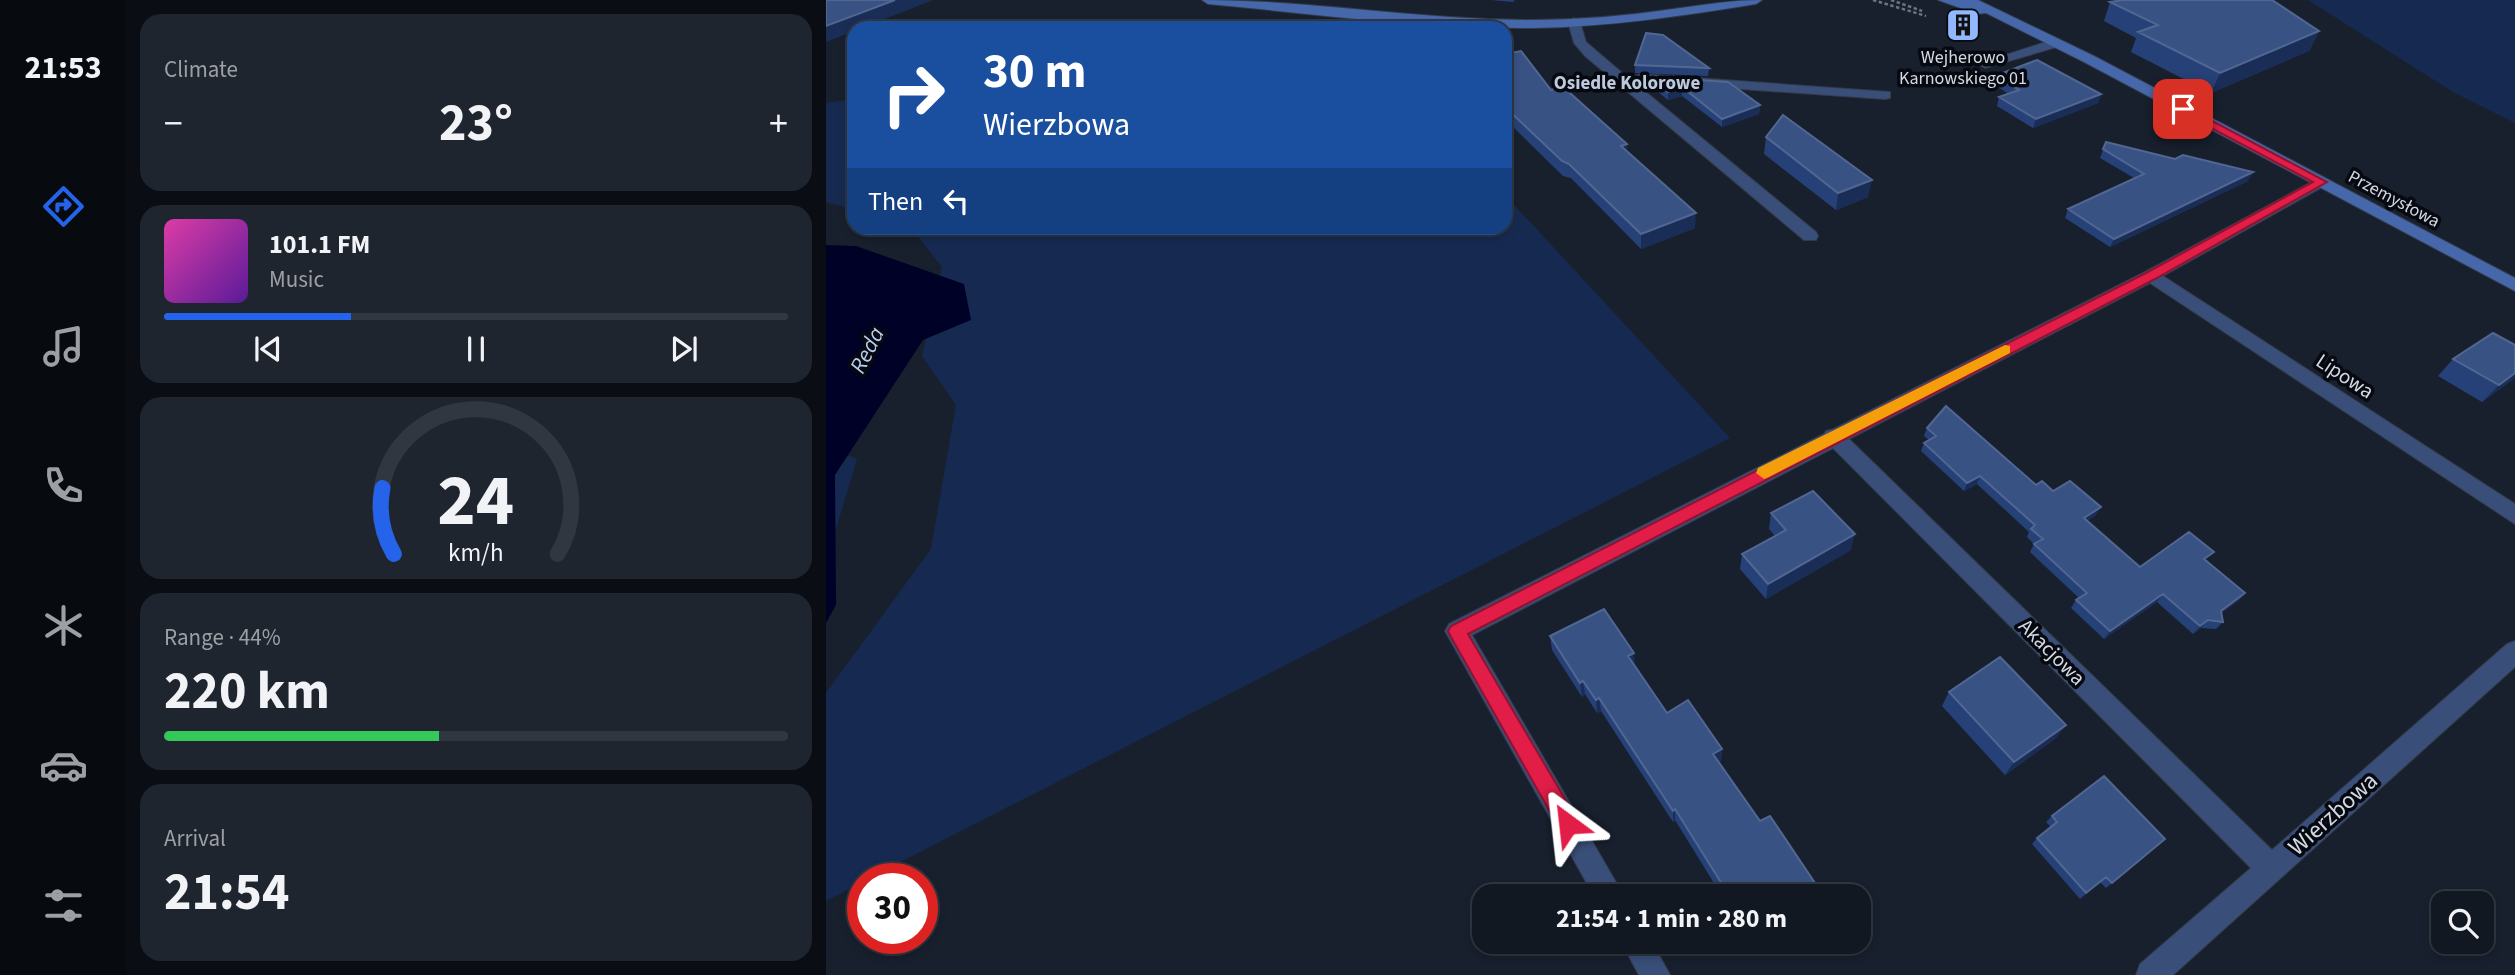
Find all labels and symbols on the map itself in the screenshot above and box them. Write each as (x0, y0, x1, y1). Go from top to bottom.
building icon: Wejherowo Karnowskiego 01 (1944, 6, 1982, 44)
place label: Wejherowo Karnowskiego 01 (1899, 45, 2027, 91)
district label: Osiedle Kolorowe (1554, 70, 1700, 97)
pin (2153, 79, 2213, 139)
street label: Przemysłowa (2344, 164, 2444, 234)
water label: Reda (841, 321, 893, 379)
street label: Lipowa (2310, 346, 2380, 406)
street label: Akacjowa (2012, 612, 2092, 692)
street label: Wierzbowa (2280, 764, 2386, 864)
position arrow (1531, 787, 1605, 861)
speed limit sign: 30 (847, 863, 938, 954)

